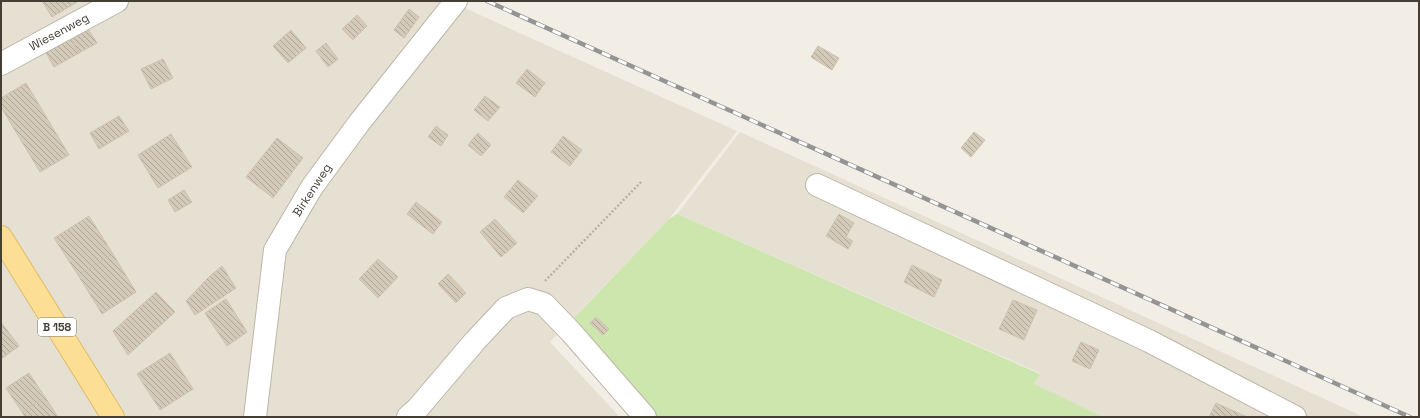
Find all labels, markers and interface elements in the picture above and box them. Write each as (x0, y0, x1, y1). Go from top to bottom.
street label: Wiesenweg (26, 10, 92, 54)
street label: Birkenweg (289, 160, 335, 220)
road number: B 158 (38, 318, 76, 336)

